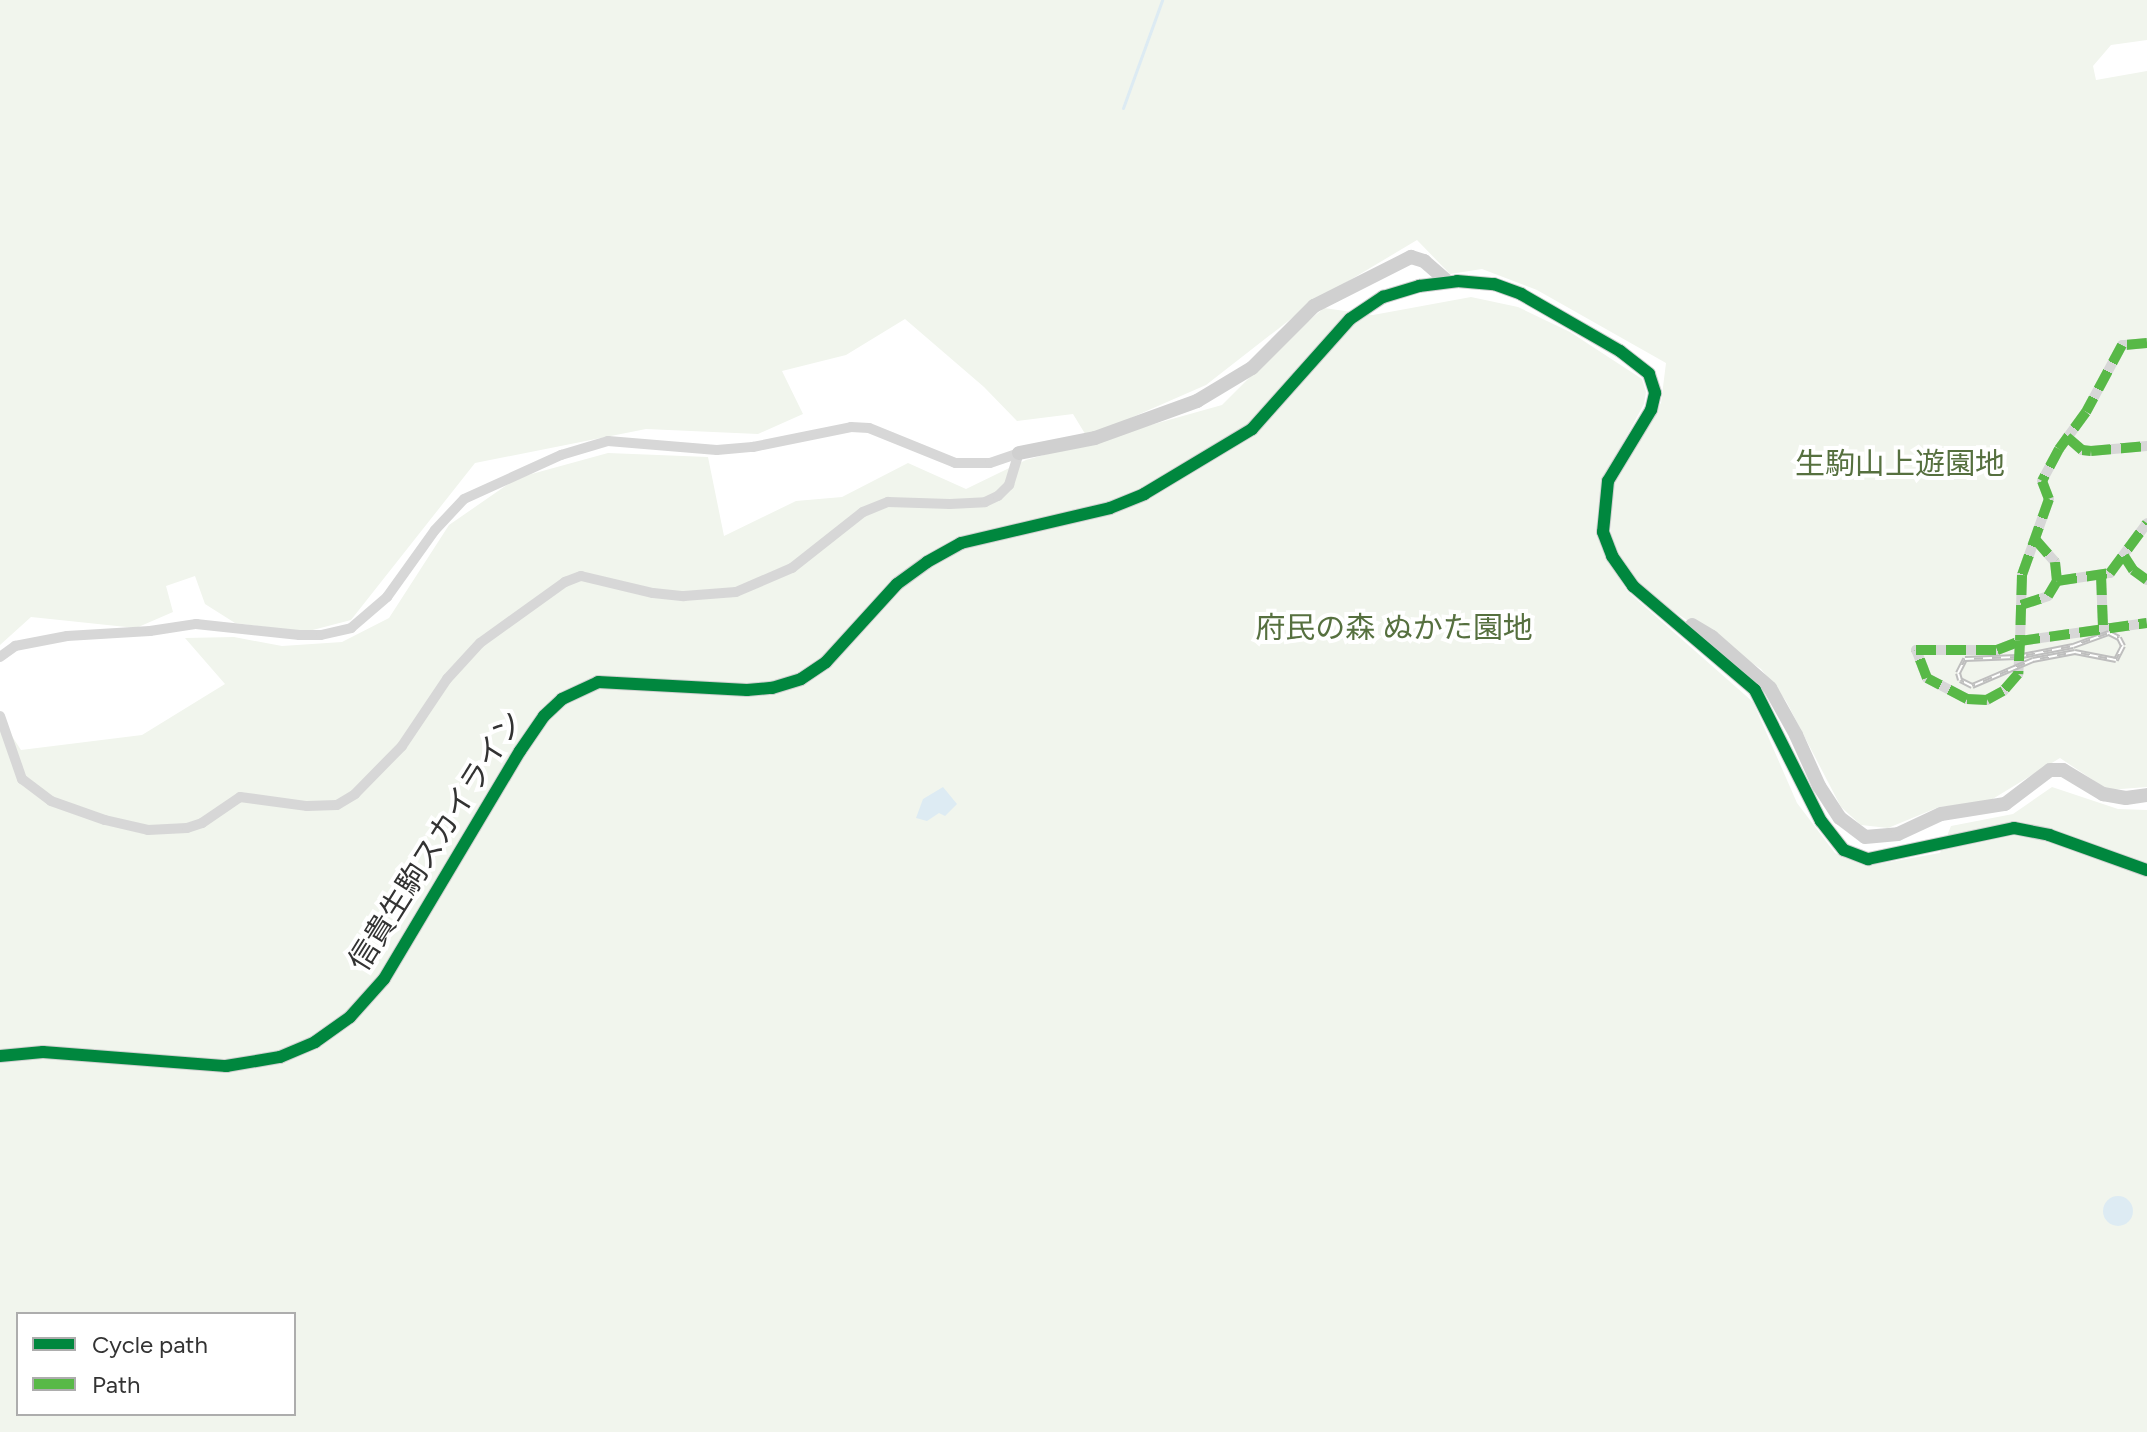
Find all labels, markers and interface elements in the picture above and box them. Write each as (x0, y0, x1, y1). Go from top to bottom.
park label: 生駒山上遊園地 (1795, 446, 2005, 482)
park label: 府民の森 ぬかた園地 (1255, 610, 1533, 646)
street label: 信貴生駒スカイライン (341, 704, 531, 978)
legend (16, 1312, 296, 1416)
text: Cycle path (92, 1330, 208, 1359)
text: Path (92, 1370, 140, 1399)

